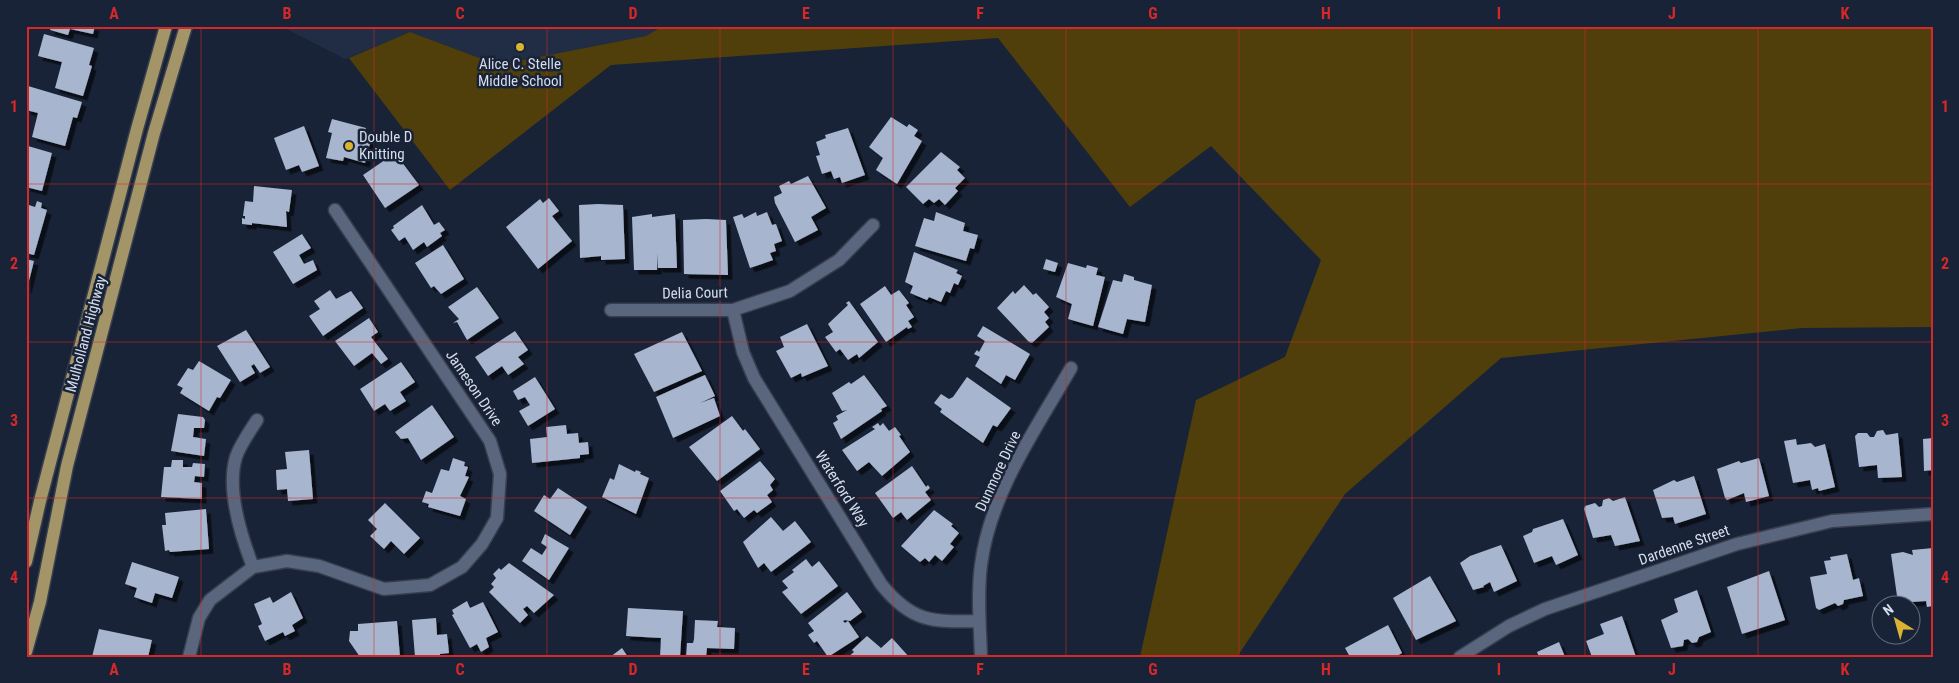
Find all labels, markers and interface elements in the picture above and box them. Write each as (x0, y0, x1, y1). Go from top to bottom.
text: A (109, 4, 119, 23)
text: B (283, 4, 292, 23)
text: C (455, 4, 465, 23)
text: D (628, 4, 638, 23)
text: E (802, 4, 810, 23)
text: F (976, 4, 984, 23)
text: G (1148, 4, 1158, 23)
text: H (1321, 4, 1331, 23)
text: I (1497, 4, 1501, 23)
text: J (1668, 4, 1676, 23)
text: K (1841, 4, 1850, 23)
marker: Alice C. Stelle Middle School (514, 41, 526, 53)
place label: Alice C. Stelle Middle School (478, 55, 562, 90)
text: 1 (10, 97, 18, 116)
text: 1 (1941, 97, 1949, 116)
place label: Double D Knitting (359, 128, 412, 163)
marker: Double D Knitting (343, 140, 355, 152)
text: 2 (10, 254, 18, 273)
text: 2 (1941, 254, 1949, 273)
street label: Mulholland Highway (62, 274, 110, 394)
street label: Delia Court (662, 283, 728, 303)
street label: Jameson Drive (442, 347, 506, 429)
text: 3 (10, 411, 18, 430)
text: 3 (1941, 411, 1949, 430)
street label: Dunmore Drive (972, 428, 1024, 514)
street label: Waterford Way (811, 447, 873, 531)
street label: Dardenne Street (1636, 521, 1732, 569)
text: 4 (10, 568, 18, 587)
text: 4 (1941, 568, 1949, 587)
north arrow (1872, 596, 1922, 646)
text: N (1880, 601, 1896, 619)
text: A (109, 660, 119, 679)
text: B (283, 660, 292, 679)
text: C (455, 660, 465, 679)
text: D (628, 660, 638, 679)
text: E (802, 660, 810, 679)
text: F (976, 660, 984, 679)
text: G (1148, 660, 1158, 679)
text: H (1321, 660, 1331, 679)
text: I (1497, 660, 1501, 679)
text: J (1668, 660, 1676, 679)
text: K (1841, 660, 1850, 679)

